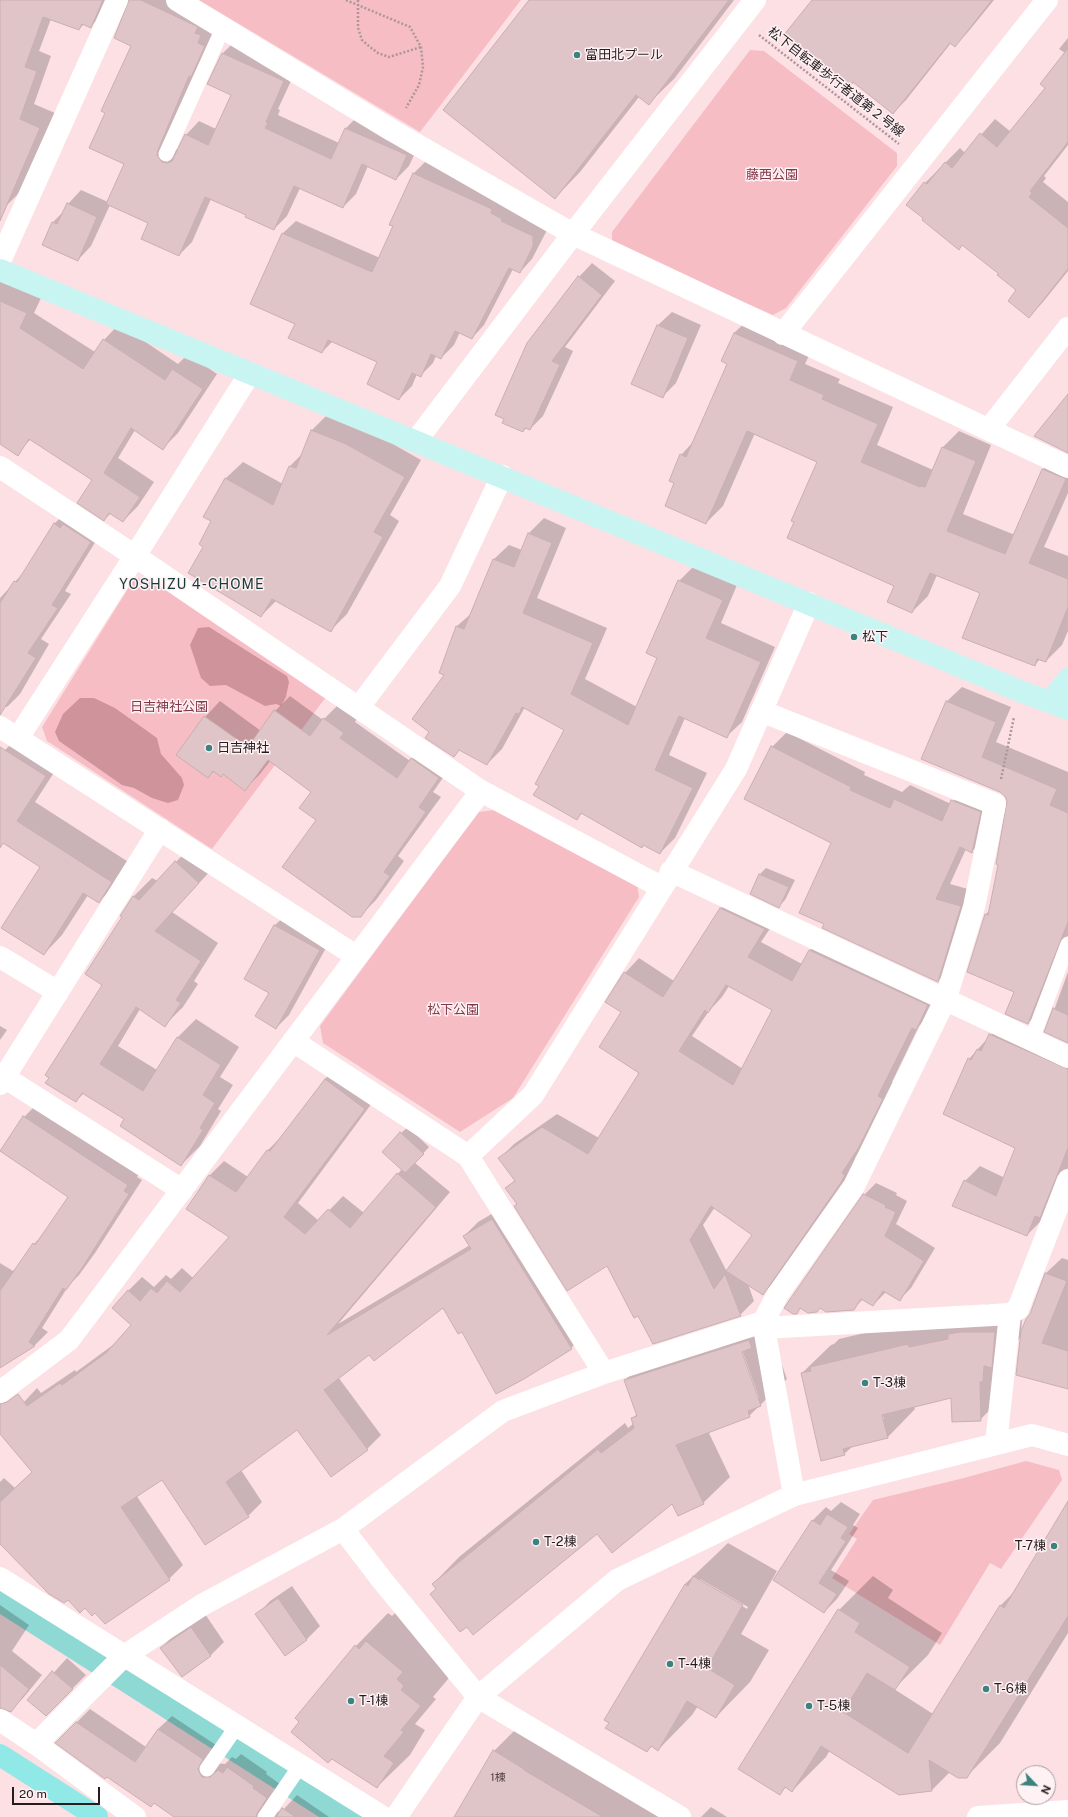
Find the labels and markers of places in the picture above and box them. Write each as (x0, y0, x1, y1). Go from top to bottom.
place label: 富田北プール (585, 47, 663, 63)
marker: 富田北プール (572, 50, 582, 60)
place label: 松下 (862, 629, 888, 645)
marker: 松下 (849, 632, 859, 642)
place label: 日吉神社 (217, 740, 269, 756)
marker: 日吉神社 (204, 743, 214, 753)
place label: T-3棟 (873, 1375, 906, 1391)
marker: T-3棟 (860, 1378, 870, 1388)
place label: T-2棟 (544, 1534, 577, 1550)
marker: T-2棟 (531, 1537, 541, 1547)
place label: T-7棟 (1015, 1538, 1046, 1554)
marker: T-7棟 (1049, 1541, 1059, 1551)
place label: T-4棟 (678, 1656, 711, 1672)
marker: T-4棟 (665, 1659, 675, 1669)
place label: T-6棟 (994, 1681, 1027, 1697)
marker: T-6棟 (981, 1684, 991, 1694)
place label: T-1棟 (359, 1693, 388, 1709)
marker: T-1棟 (346, 1696, 356, 1706)
place label: T-5棟 (817, 1698, 850, 1714)
marker: T-5棟 (804, 1701, 814, 1711)

